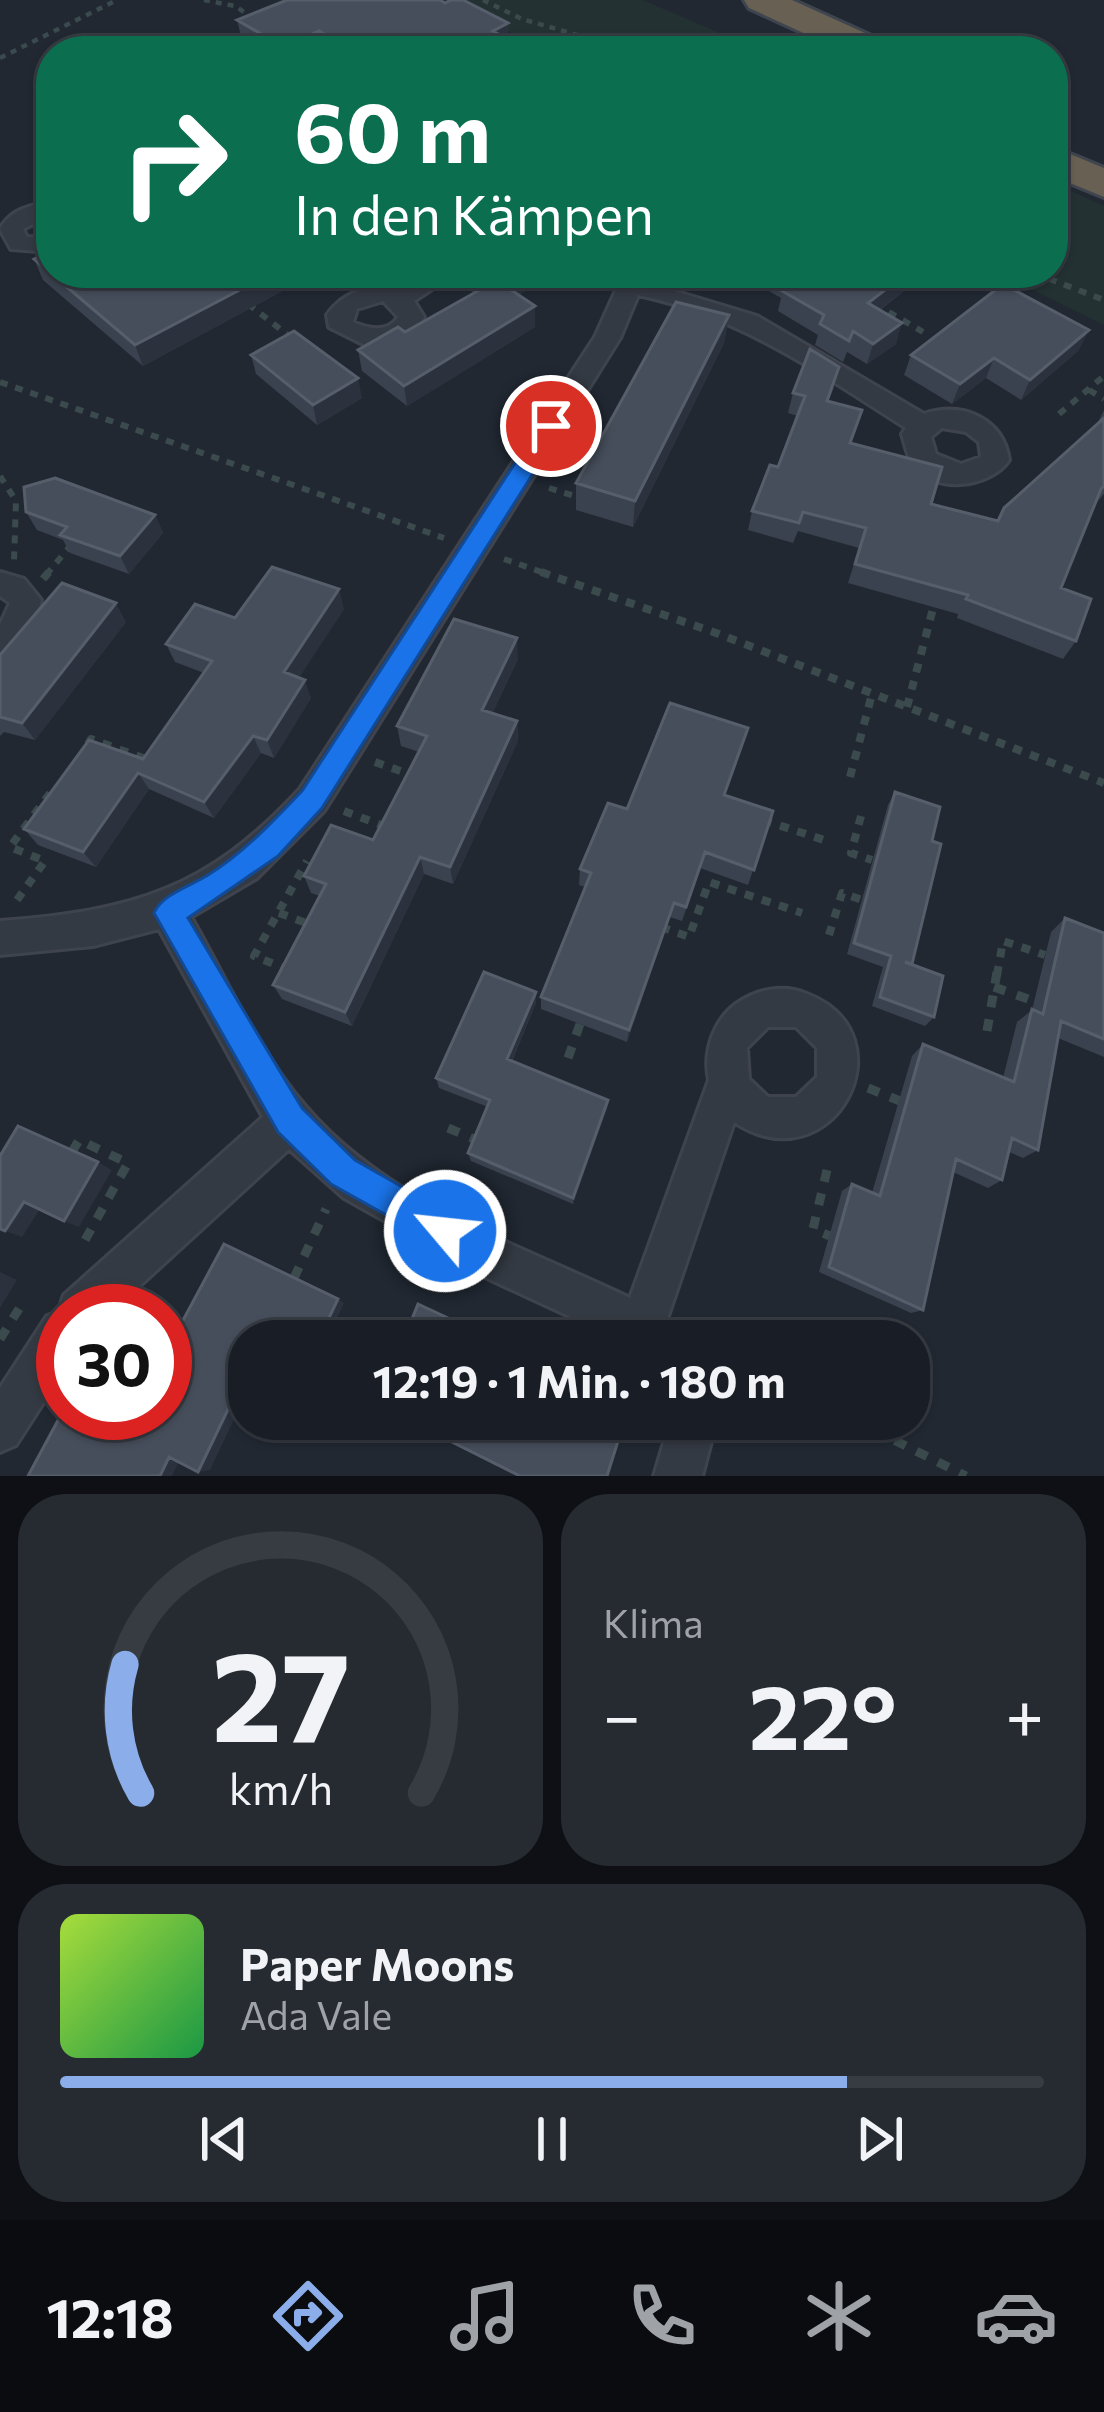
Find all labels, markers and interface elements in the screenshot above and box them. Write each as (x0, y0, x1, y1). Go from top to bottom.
text: 60 m (294, 78, 491, 180)
icon: right (96, 84, 252, 240)
text: In den Kämpen (294, 180, 654, 246)
pin (500, 375, 602, 477)
icon: arrive (518, 393, 584, 459)
position arrow (382, 1168, 508, 1294)
speed limit sign: 30 (36, 1284, 192, 1440)
text: 12:19 · 1 Min. · 180 m (373, 1352, 785, 1407)
text: Klima (603, 1598, 704, 1646)
text: 27 (211, 1615, 350, 1768)
text: 22° (749, 1658, 897, 1769)
text: − (603, 1673, 641, 1754)
text: + (1005, 1673, 1044, 1754)
text: km/h (228, 1761, 333, 1814)
text: Paper Moons (240, 1935, 514, 1990)
text: Ada Vale (240, 1990, 392, 2038)
icon: previous (191, 2106, 257, 2172)
icon: pause (519, 2106, 585, 2172)
icon: next (847, 2106, 913, 2172)
icon: directions (266, 2274, 350, 2358)
icon: music (443, 2274, 527, 2358)
icon: phone (620, 2274, 704, 2358)
icon: climate (797, 2274, 881, 2358)
icon: car (974, 2274, 1058, 2358)
text: 12:18 (46, 2283, 174, 2349)

